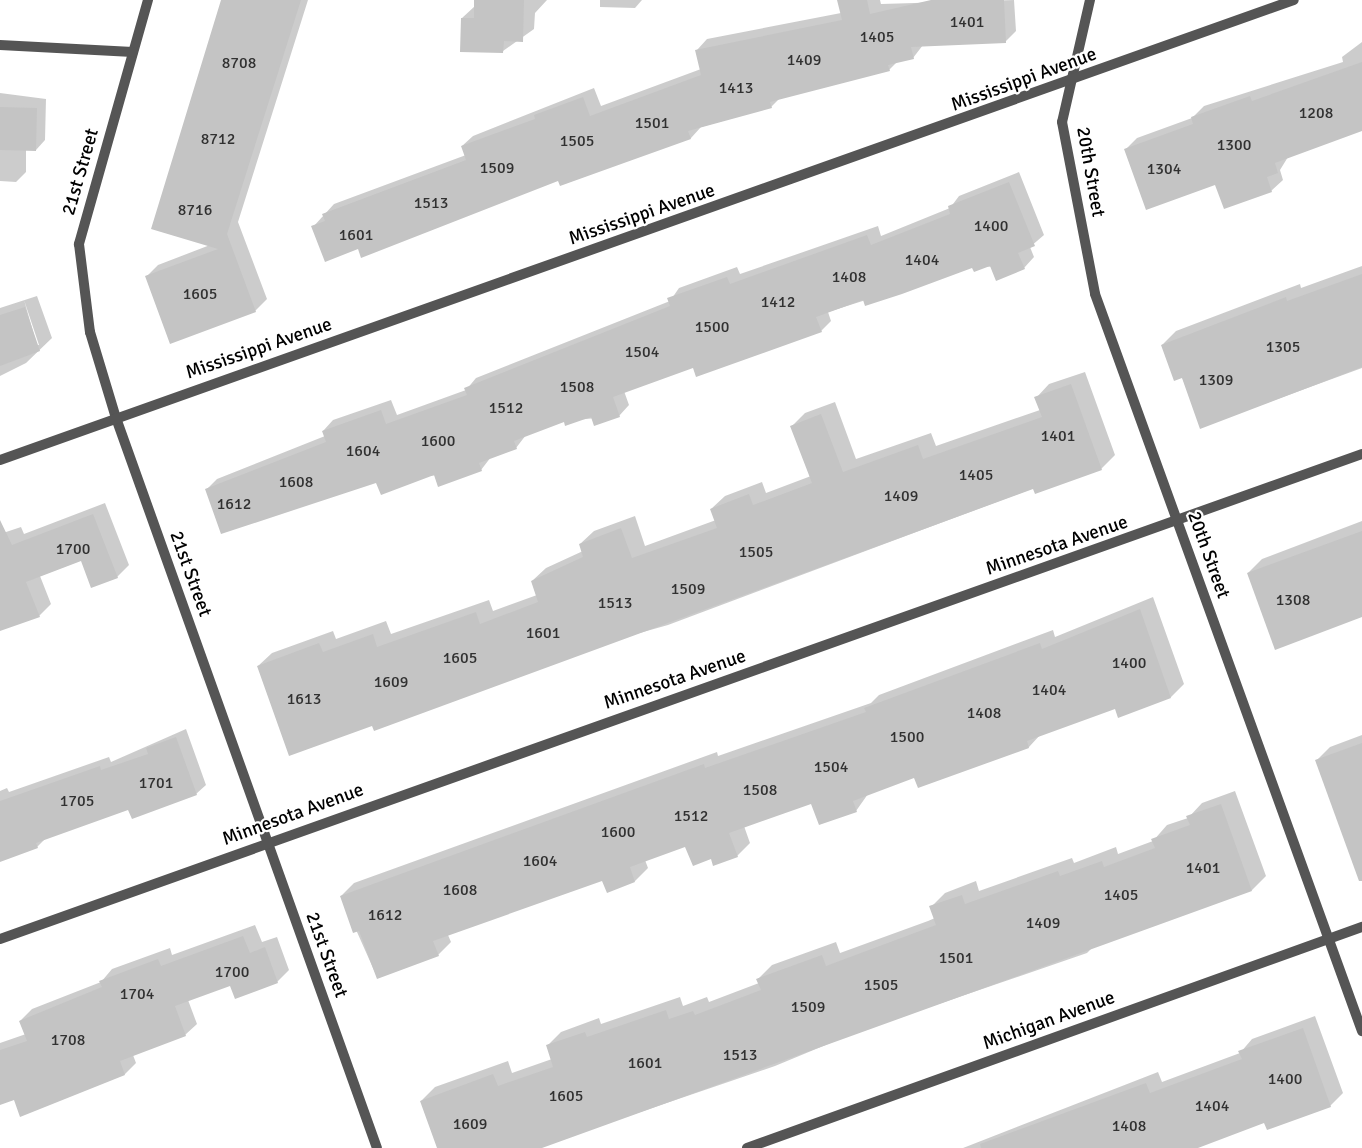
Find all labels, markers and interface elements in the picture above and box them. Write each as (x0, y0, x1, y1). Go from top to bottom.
house number: 1401 (950, 12, 984, 32)
house number: 1405 (860, 27, 894, 47)
street label: Mississippi Avenue (948, 43, 1100, 117)
house number: 1409 (787, 50, 821, 70)
house number: 8708 (222, 53, 256, 73)
house number: 1413 (719, 78, 753, 98)
house number: 1208 (1299, 103, 1333, 123)
house number: 1501 (635, 113, 669, 133)
street label: 20th Street (1071, 125, 1109, 219)
street label: 21st Street (58, 126, 104, 218)
house number: 8712 (201, 129, 235, 149)
house number: 1505 (560, 131, 594, 151)
house number: 1300 (1217, 135, 1251, 155)
house number: 1509 (480, 158, 514, 178)
house number: 1304 (1147, 159, 1181, 179)
street label: Mississippi Avenue (566, 179, 718, 251)
house number: 1513 (414, 193, 448, 213)
house number: 8716 (178, 200, 212, 220)
house number: 1400 (974, 216, 1008, 236)
house number: 1601 (339, 225, 373, 245)
house number: 1404 (905, 250, 939, 270)
house number: 1408 (832, 267, 866, 287)
house number: 1605 (183, 284, 217, 304)
house number: 1412 (761, 292, 795, 312)
street label: Mississippi Avenue (183, 313, 335, 385)
house number: 1500 (695, 317, 729, 337)
house number: 1305 (1266, 337, 1300, 357)
house number: 1504 (625, 342, 659, 362)
house number: 1309 (1199, 370, 1233, 390)
house number: 1508 (560, 377, 594, 397)
house number: 1512 (489, 398, 523, 418)
house number: 1401 (1041, 426, 1075, 446)
house number: 1600 (421, 431, 455, 451)
house number: 1604 (346, 441, 380, 461)
house number: 1405 (959, 465, 993, 485)
house number: 1608 (279, 472, 313, 492)
house number: 1409 (884, 486, 918, 506)
house number: 1612 (217, 494, 251, 514)
street label: 20th Street (1182, 508, 1234, 602)
street label: Minnesota Avenue (983, 511, 1131, 581)
street label: 21st Street (164, 528, 216, 620)
house number: 1700 (56, 539, 90, 559)
house number: 1505 (739, 542, 773, 562)
house number: 1509 (671, 579, 705, 599)
house number: 1308 (1276, 590, 1310, 610)
house number: 1513 (598, 593, 632, 613)
house number: 1601 (526, 623, 560, 643)
street label: Minnesota Avenue (601, 645, 749, 715)
house number: 1605 (443, 648, 477, 668)
house number: 1400 (1112, 653, 1146, 673)
house number: 1609 (374, 672, 408, 692)
house number: 1404 (1032, 680, 1066, 700)
house number: 1613 (287, 689, 321, 709)
house number: 1408 (967, 703, 1001, 723)
house number: 1500 (890, 727, 924, 747)
house number: 1504 (814, 757, 848, 777)
house number: 1701 (139, 773, 173, 793)
street label: Minnesota Avenue (219, 779, 367, 851)
house number: 1508 (743, 780, 777, 800)
house number: 1705 (60, 791, 94, 811)
house number: 1512 (674, 806, 708, 826)
house number: 1600 (601, 822, 635, 842)
house number: 1604 (523, 851, 557, 871)
house number: 1401 (1186, 858, 1220, 878)
house number: 1608 (443, 880, 477, 900)
house number: 1405 (1104, 885, 1138, 905)
house number: 1612 (368, 905, 402, 925)
street label: 21st Street (300, 909, 352, 1001)
house number: 1409 (1026, 913, 1060, 933)
house number: 1501 (939, 948, 973, 968)
house number: 1700 (215, 962, 249, 982)
house number: 1505 (864, 975, 898, 995)
house number: 1704 (120, 984, 154, 1004)
street label: Michigan Avenue (980, 987, 1118, 1055)
house number: 1509 (791, 997, 825, 1017)
house number: 1708 (51, 1030, 85, 1050)
house number: 1513 (723, 1045, 757, 1065)
house number: 1601 (628, 1053, 662, 1073)
house number: 1400 (1268, 1069, 1302, 1089)
house number: 1605 (549, 1086, 583, 1106)
house number: 1404 (1195, 1096, 1229, 1116)
house number: 1609 (453, 1114, 487, 1134)
house number: 1408 (1112, 1116, 1146, 1136)

